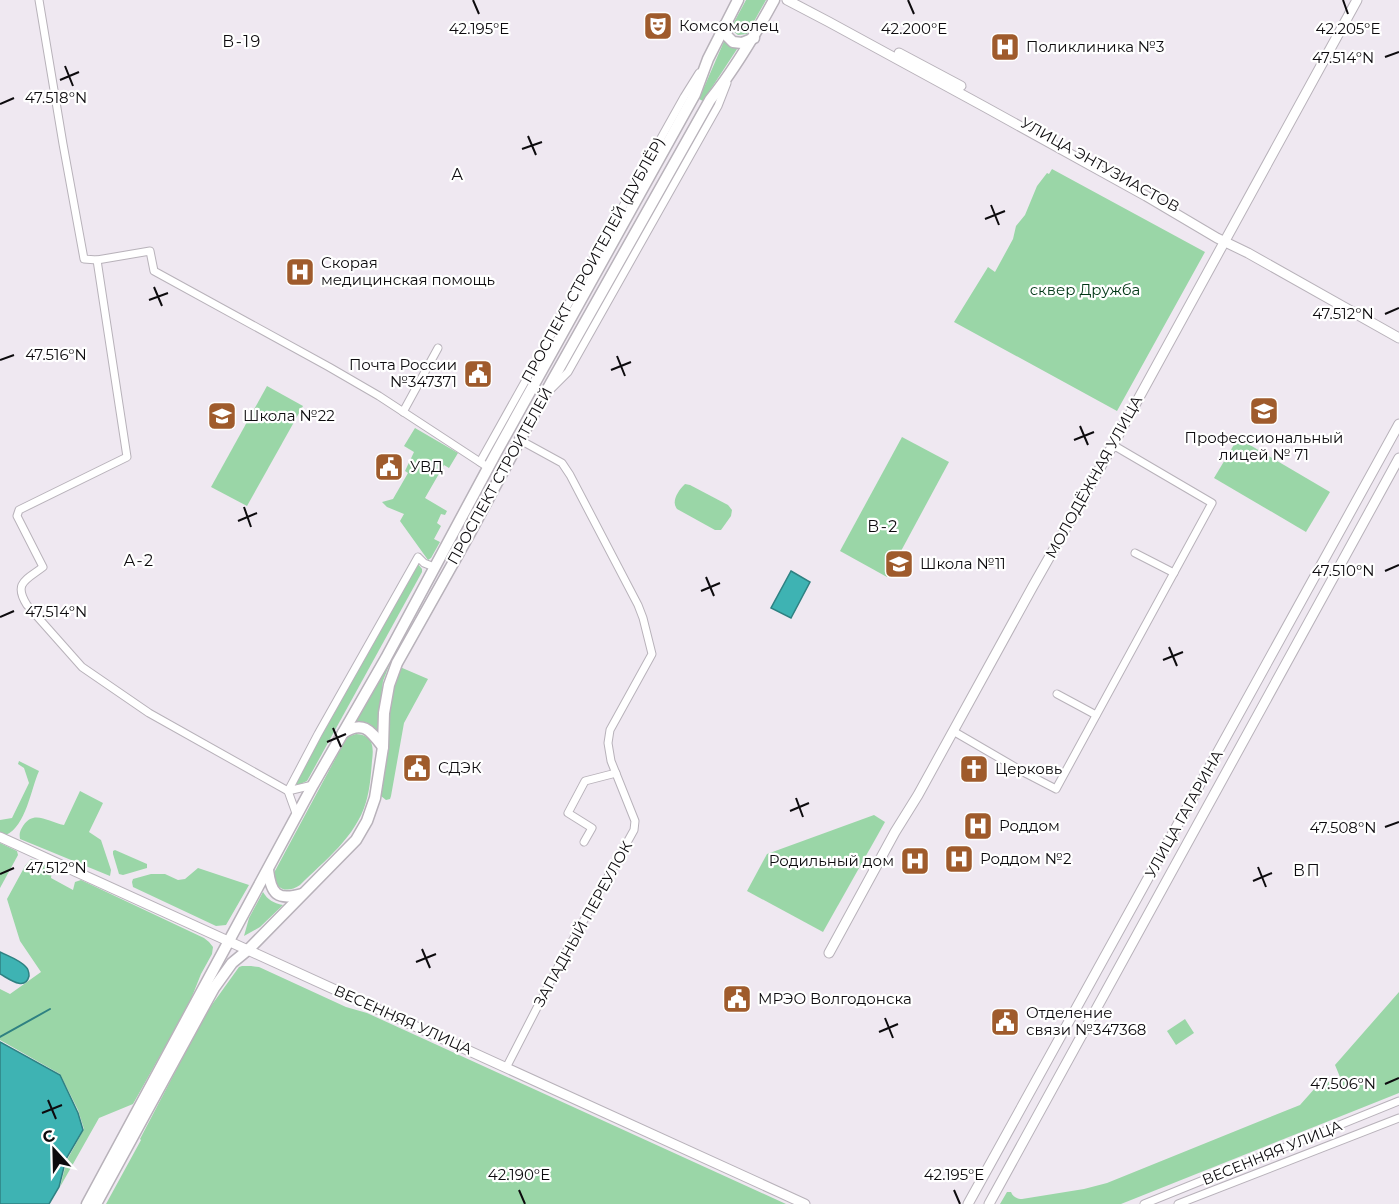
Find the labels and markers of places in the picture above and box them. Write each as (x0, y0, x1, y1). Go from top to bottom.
theatre icon: Комсомолец (642, 10, 674, 42)
place label: Комсомолец (679, 16, 779, 35)
hospital icon: Поликлиника №3 (989, 31, 1021, 63)
place label: Поликлиника №3 (1026, 37, 1164, 56)
place label: Скорая медицинская помощь (321, 253, 495, 289)
hospital icon: Скорая медицинская помощь (284, 256, 316, 288)
place label: Почта России №347371 (349, 355, 457, 391)
public building icon: Почта России №347371 (462, 358, 494, 390)
school or university icon: Профессиональный лицей № 71 (1248, 395, 1280, 427)
school or university icon: Школа №22 (206, 400, 238, 432)
place label: Школа №22 (243, 406, 335, 425)
place label: Профессиональный лицей № 71 (1185, 428, 1343, 464)
public building icon: УВД (373, 451, 405, 483)
place label: УВД (410, 457, 443, 476)
school or university icon: Школа №11 (883, 548, 915, 580)
place label: Школа №11 (920, 554, 1006, 573)
public building icon: СДЭК (401, 752, 433, 784)
church icon: Церковь (958, 753, 990, 785)
place label: СДЭК (438, 758, 482, 777)
place label: Церковь (995, 759, 1062, 778)
hospital icon: Роддом (962, 810, 994, 842)
place label: Роддом (999, 816, 1060, 835)
hospital icon: Роддом №2 (943, 843, 975, 875)
hospital icon: Родильный дом (899, 845, 931, 877)
place label: Роддом №2 (980, 849, 1072, 868)
place label: Родильный дом (769, 851, 894, 870)
public building icon: МРЭО Волгодонска (721, 983, 753, 1015)
place label: МРЭО Волгодонска (758, 989, 912, 1008)
place label: Отделение связи №347368 (1026, 1003, 1146, 1039)
public building icon: Отделение связи №347368 (989, 1006, 1021, 1038)

